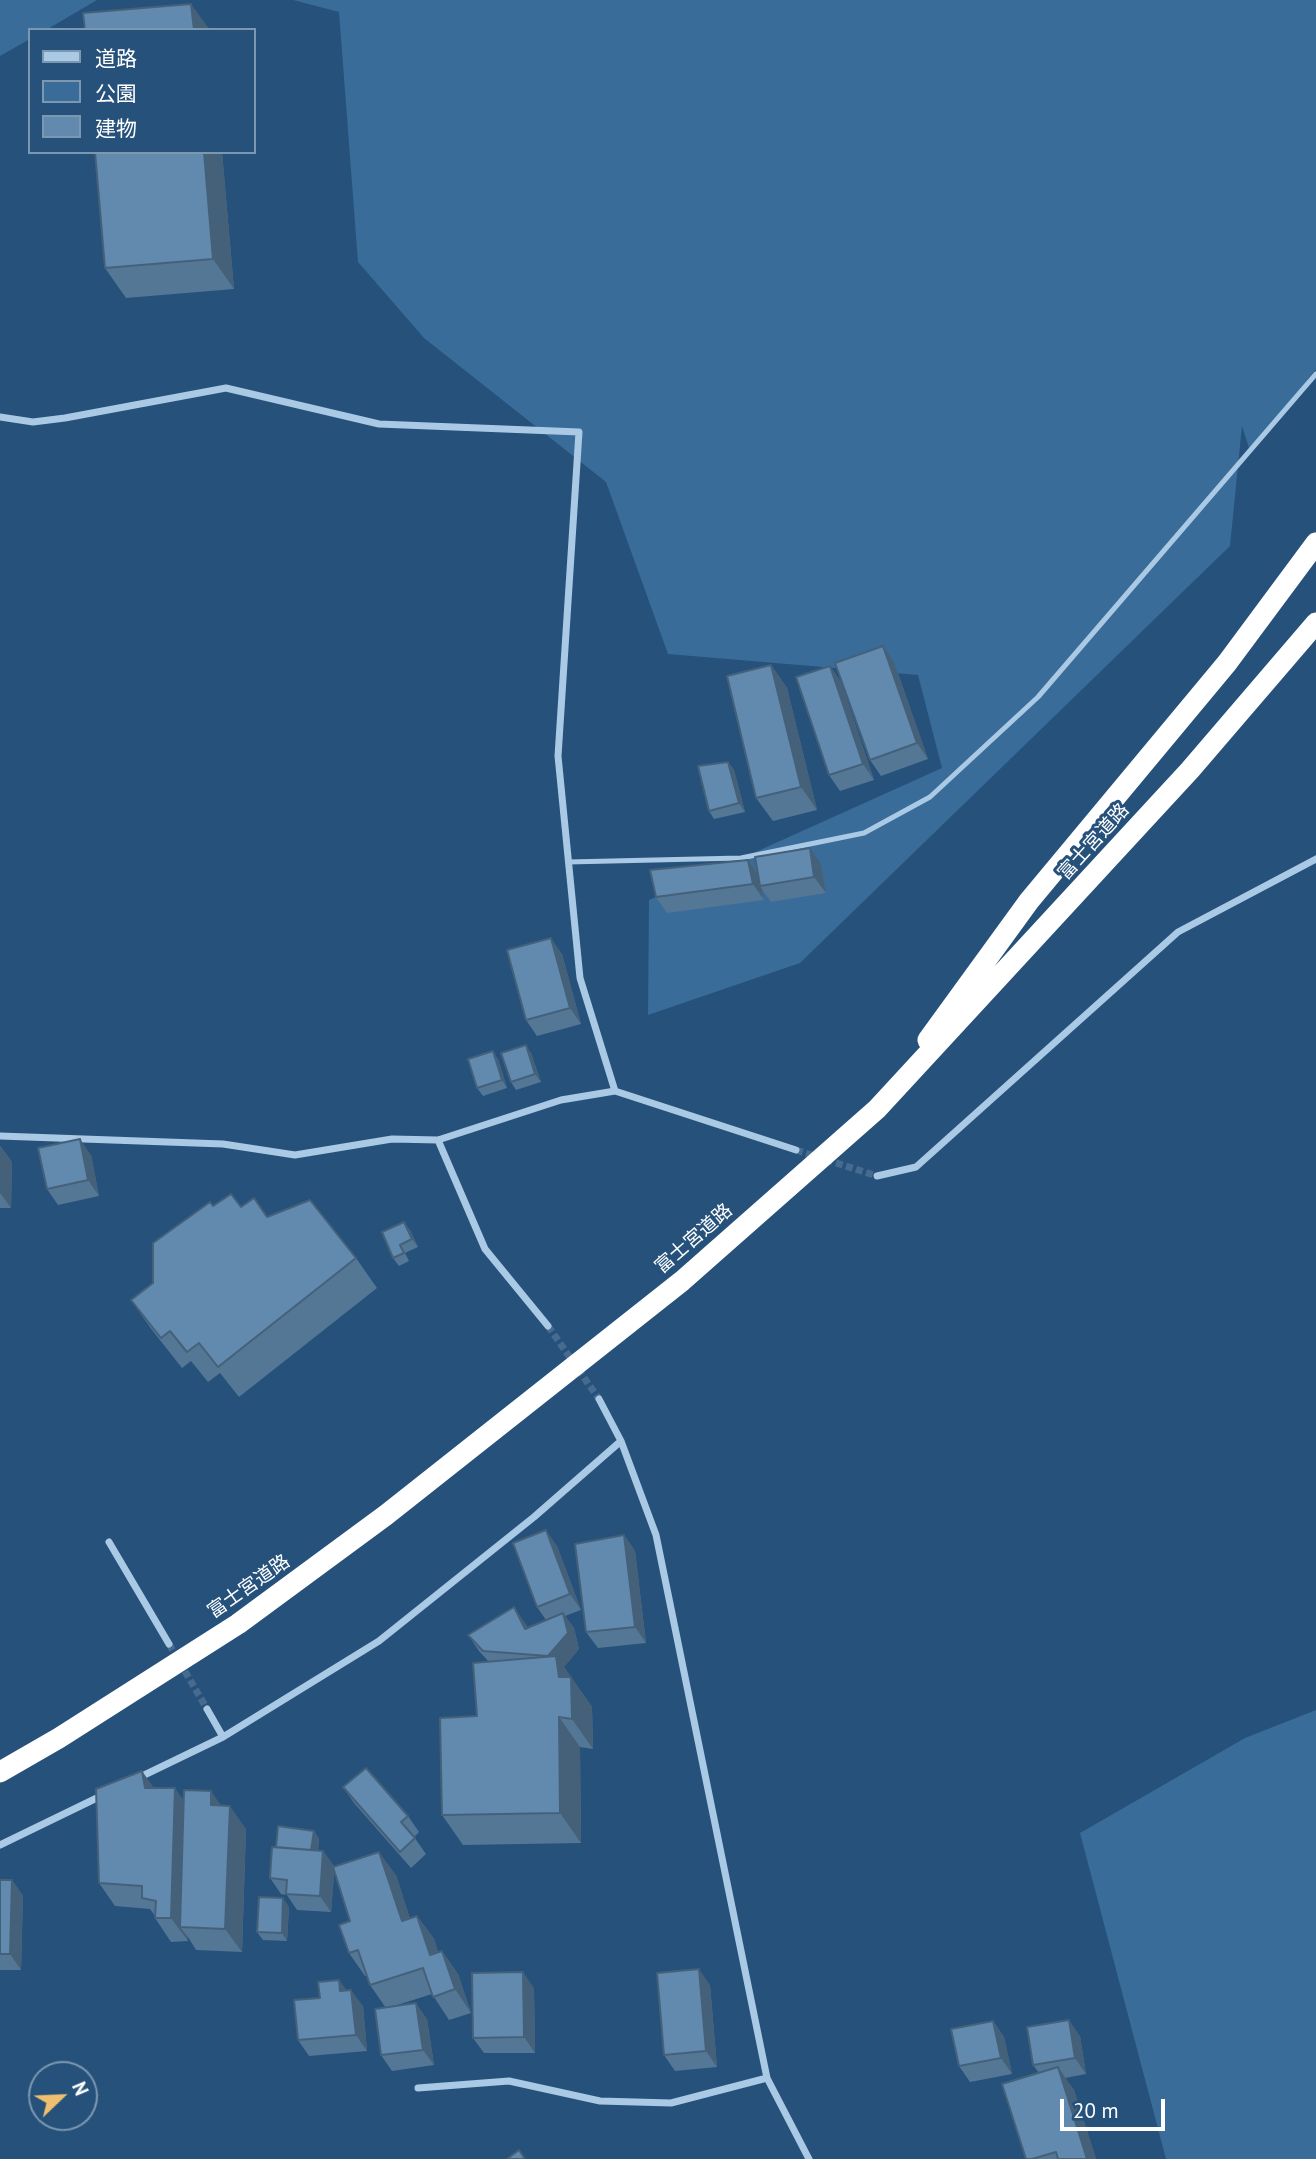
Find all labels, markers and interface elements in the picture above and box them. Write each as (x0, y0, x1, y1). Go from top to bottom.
legend (28, 28, 256, 154)
text: 道路 (95, 45, 137, 72)
text: 公園 (95, 80, 137, 107)
text: 建物 (95, 115, 137, 142)
street label: 富士宮道路 (1054, 799, 1134, 885)
street label: 富士宮道路 (651, 1199, 737, 1279)
street label: 富士宮道路 (204, 1550, 294, 1624)
north arrow (28, 2061, 98, 2131)
text: N (67, 2078, 94, 2099)
scale bar (1064, 2086, 1169, 2130)
text: 20 m (1073, 2097, 1119, 2124)

